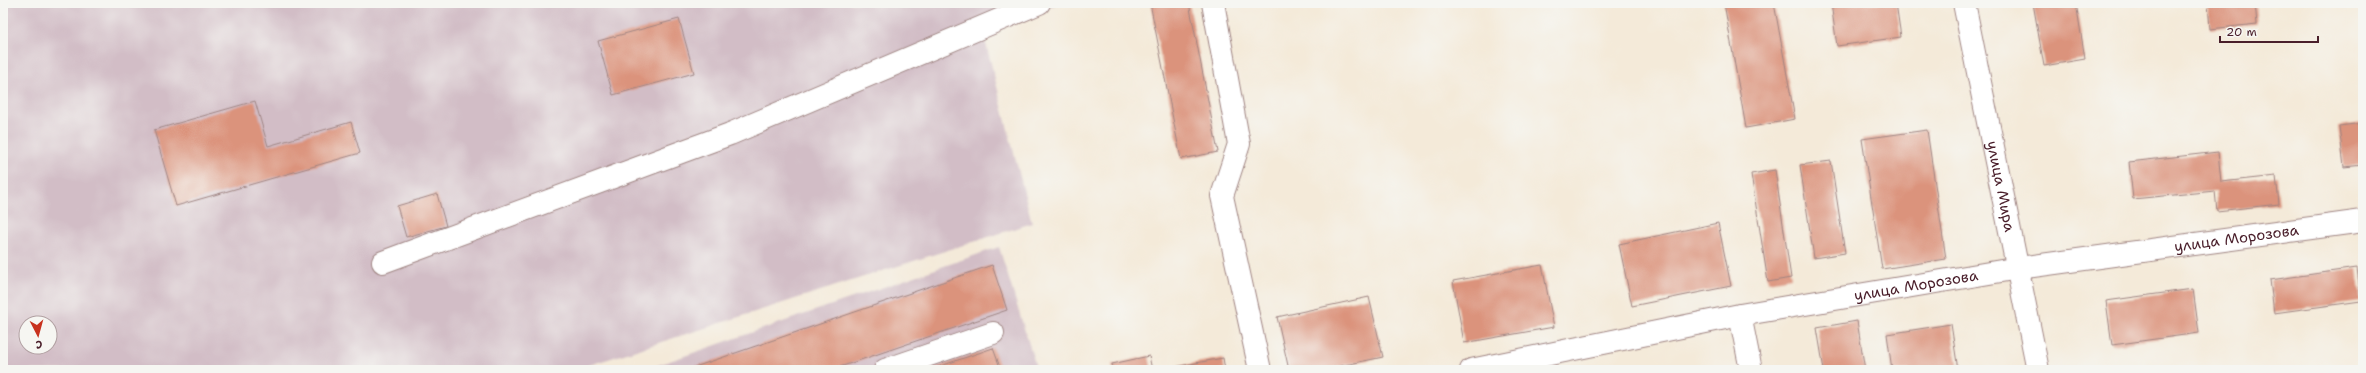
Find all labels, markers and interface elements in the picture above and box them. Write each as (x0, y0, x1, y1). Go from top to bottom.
scale bar (2220, 18, 2318, 44)
text: 20 m (2226, 24, 2257, 40)
street label: улица Мира (1982, 139, 2020, 234)
street label: улица Морозова (2173, 220, 2301, 257)
street label: улица Морозова (1852, 265, 1980, 306)
north arrow (18, 315, 58, 355)
text: С (35, 337, 43, 352)

